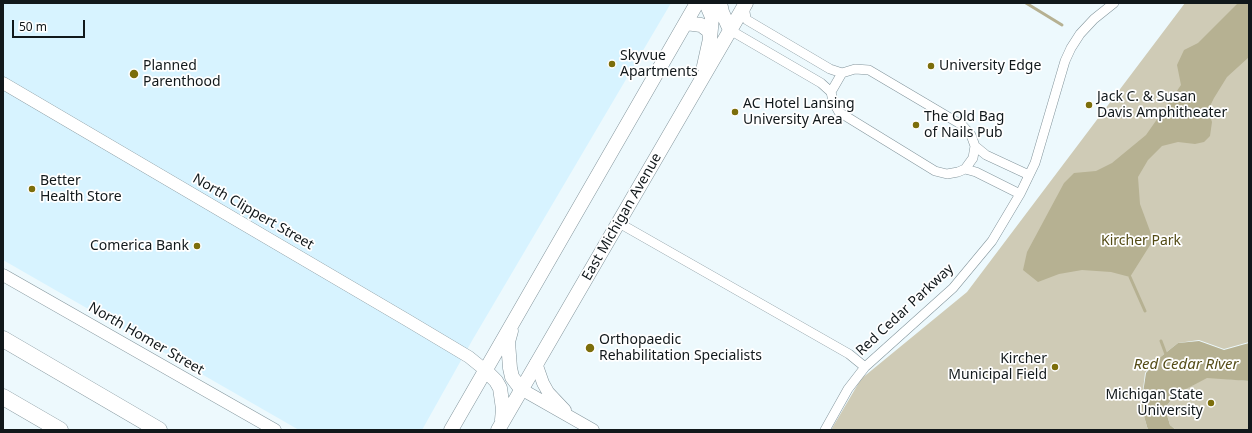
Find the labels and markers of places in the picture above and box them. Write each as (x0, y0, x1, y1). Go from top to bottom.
place label: Skyvue Apartments (620, 48, 698, 80)
place label: Planned Parenthood (143, 58, 221, 90)
place label: University Edge (939, 58, 1041, 74)
marker: Skyvue Apartments (607, 59, 617, 69)
marker: University Edge (926, 61, 936, 71)
marker: Planned Parenthood (128, 68, 140, 80)
place label: Jack C. & Susan Davis Amphitheater (1097, 89, 1227, 122)
place label: AC Hotel Lansing University Area (743, 96, 855, 128)
marker: Jack C. & Susan Davis Amphitheater (1084, 100, 1094, 110)
marker: AC Hotel Lansing University Area (730, 107, 740, 117)
place label: The Old Bag of Nails Pub (924, 109, 1004, 142)
marker: The Old Bag of Nails Pub (911, 120, 921, 130)
place label: Better Health Store (40, 173, 122, 206)
marker: Better Health Store (27, 184, 37, 194)
place label: Comerica Bank (90, 238, 189, 254)
marker: Comerica Bank (192, 241, 202, 251)
place label: Orthopaedic Rehabilitation Specialists (599, 332, 762, 364)
marker: Orthopaedic Rehabilitation Specialists (584, 342, 596, 354)
place label: Kircher Municipal Field (948, 351, 1047, 384)
marker: Kircher Municipal Field (1050, 362, 1060, 372)
place label: Michigan State University (1105, 387, 1203, 420)
marker: Michigan State University (1206, 398, 1216, 408)

